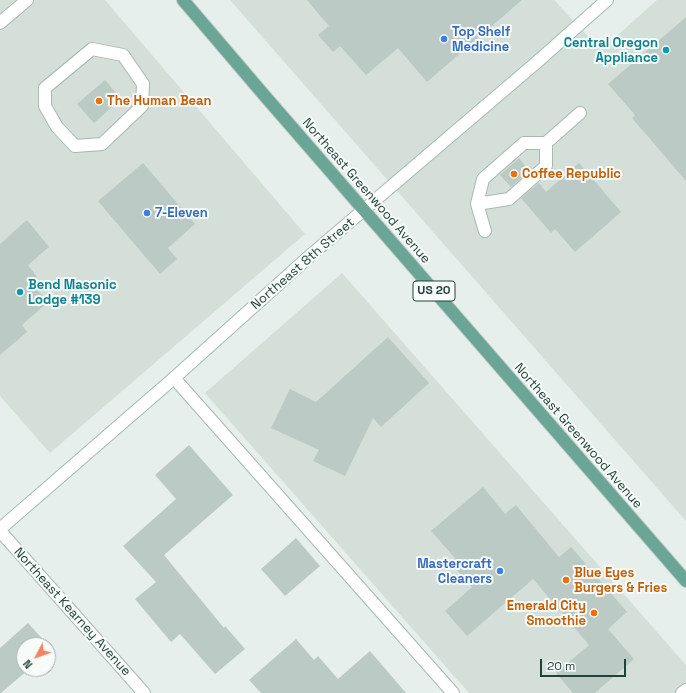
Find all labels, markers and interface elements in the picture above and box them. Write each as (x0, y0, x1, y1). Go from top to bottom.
place label: Top Shelf Medicine (452, 24, 510, 55)
marker: Top Shelf Medicine (439, 34, 449, 44)
place label: Central Oregon Appliance (564, 35, 658, 66)
marker: Central Oregon Appliance (661, 45, 671, 55)
place label: The Human Bean (107, 93, 212, 109)
marker: The Human Bean (94, 96, 104, 106)
street label: Northeast Greenwood Avenue (299, 115, 433, 267)
place label: Coffee Republic (522, 166, 621, 182)
marker: Coffee Republic (509, 169, 519, 179)
place label: 7-Eleven (155, 205, 208, 221)
marker: 7-Eleven (142, 208, 152, 218)
street label: Northeast 8th Street (248, 215, 358, 313)
place label: Bend Masonic Lodge #139 (28, 277, 117, 308)
road number: US 20 (413, 281, 455, 301)
marker: Bend Masonic Lodge #139 (15, 287, 25, 297)
street label: Northeast Greenwood Avenue (511, 360, 645, 512)
street label: Northeast Kearney Avenue (10, 545, 134, 679)
place label: Mastercraft Cleaners (417, 556, 492, 587)
place label: Blue Eyes Burgers & Fries (574, 565, 667, 596)
marker: Mastercraft Cleaners (495, 566, 505, 576)
marker: Blue Eyes Burgers & Fries (561, 575, 571, 585)
place label: Emerald City Smoothie (507, 598, 586, 629)
marker: Emerald City Smoothie (589, 608, 599, 618)
north arrow (16, 637, 56, 677)
scale bar (542, 651, 628, 677)
text: 20 m (547, 658, 575, 674)

